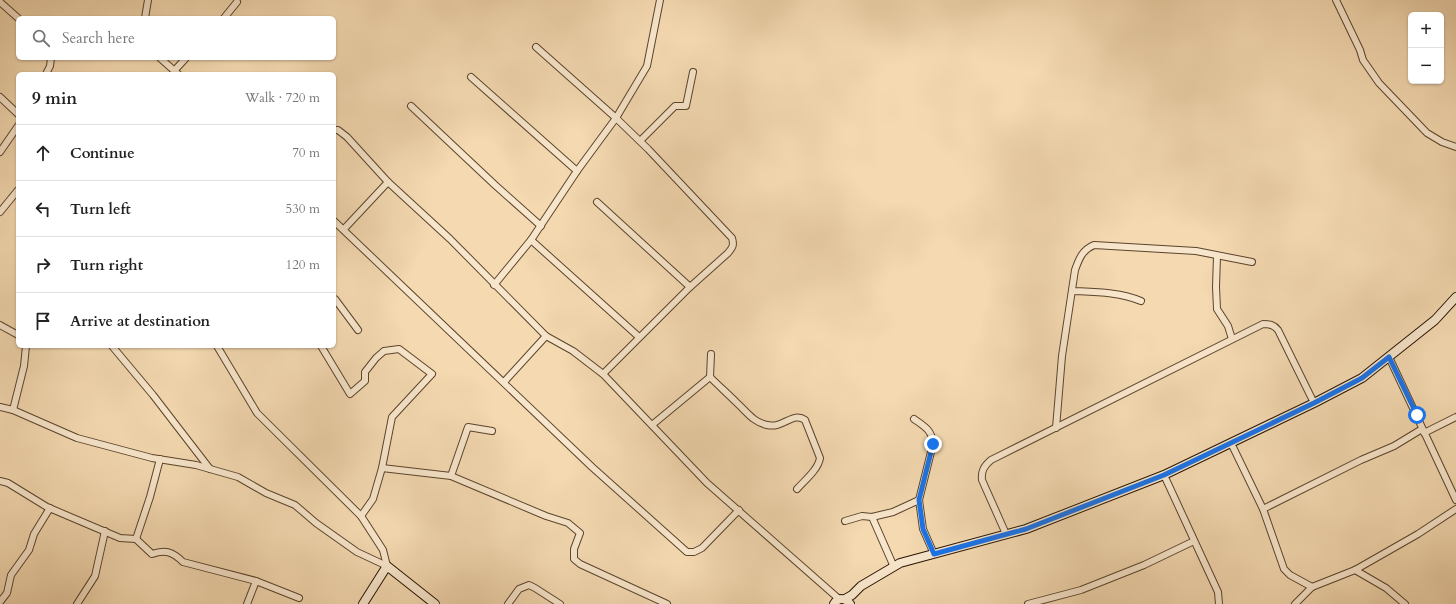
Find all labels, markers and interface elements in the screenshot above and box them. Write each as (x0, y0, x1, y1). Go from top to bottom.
map controls (1408, 12, 1444, 84)
button: + (1408, 12, 1444, 48)
search box (16, 16, 336, 60)
icon: search (30, 27, 52, 49)
text: Search here (62, 28, 135, 48)
button: − (1408, 48, 1444, 84)
text: 9 min (32, 87, 77, 110)
text: Walk · 720 m (245, 89, 320, 107)
icon: ahead (32, 142, 54, 164)
text: Continue (70, 143, 135, 163)
text: 70 m (292, 144, 320, 162)
icon: left (32, 198, 54, 220)
text: Turn left (70, 199, 131, 219)
text: 530 m (286, 200, 320, 218)
icon: right (32, 254, 54, 276)
text: Turn right (70, 255, 143, 275)
text: 120 m (286, 256, 320, 274)
icon: arrive (32, 310, 54, 332)
text: Arrive at destination (70, 311, 210, 331)
route start (1408, 406, 1426, 424)
route end (924, 435, 942, 453)

